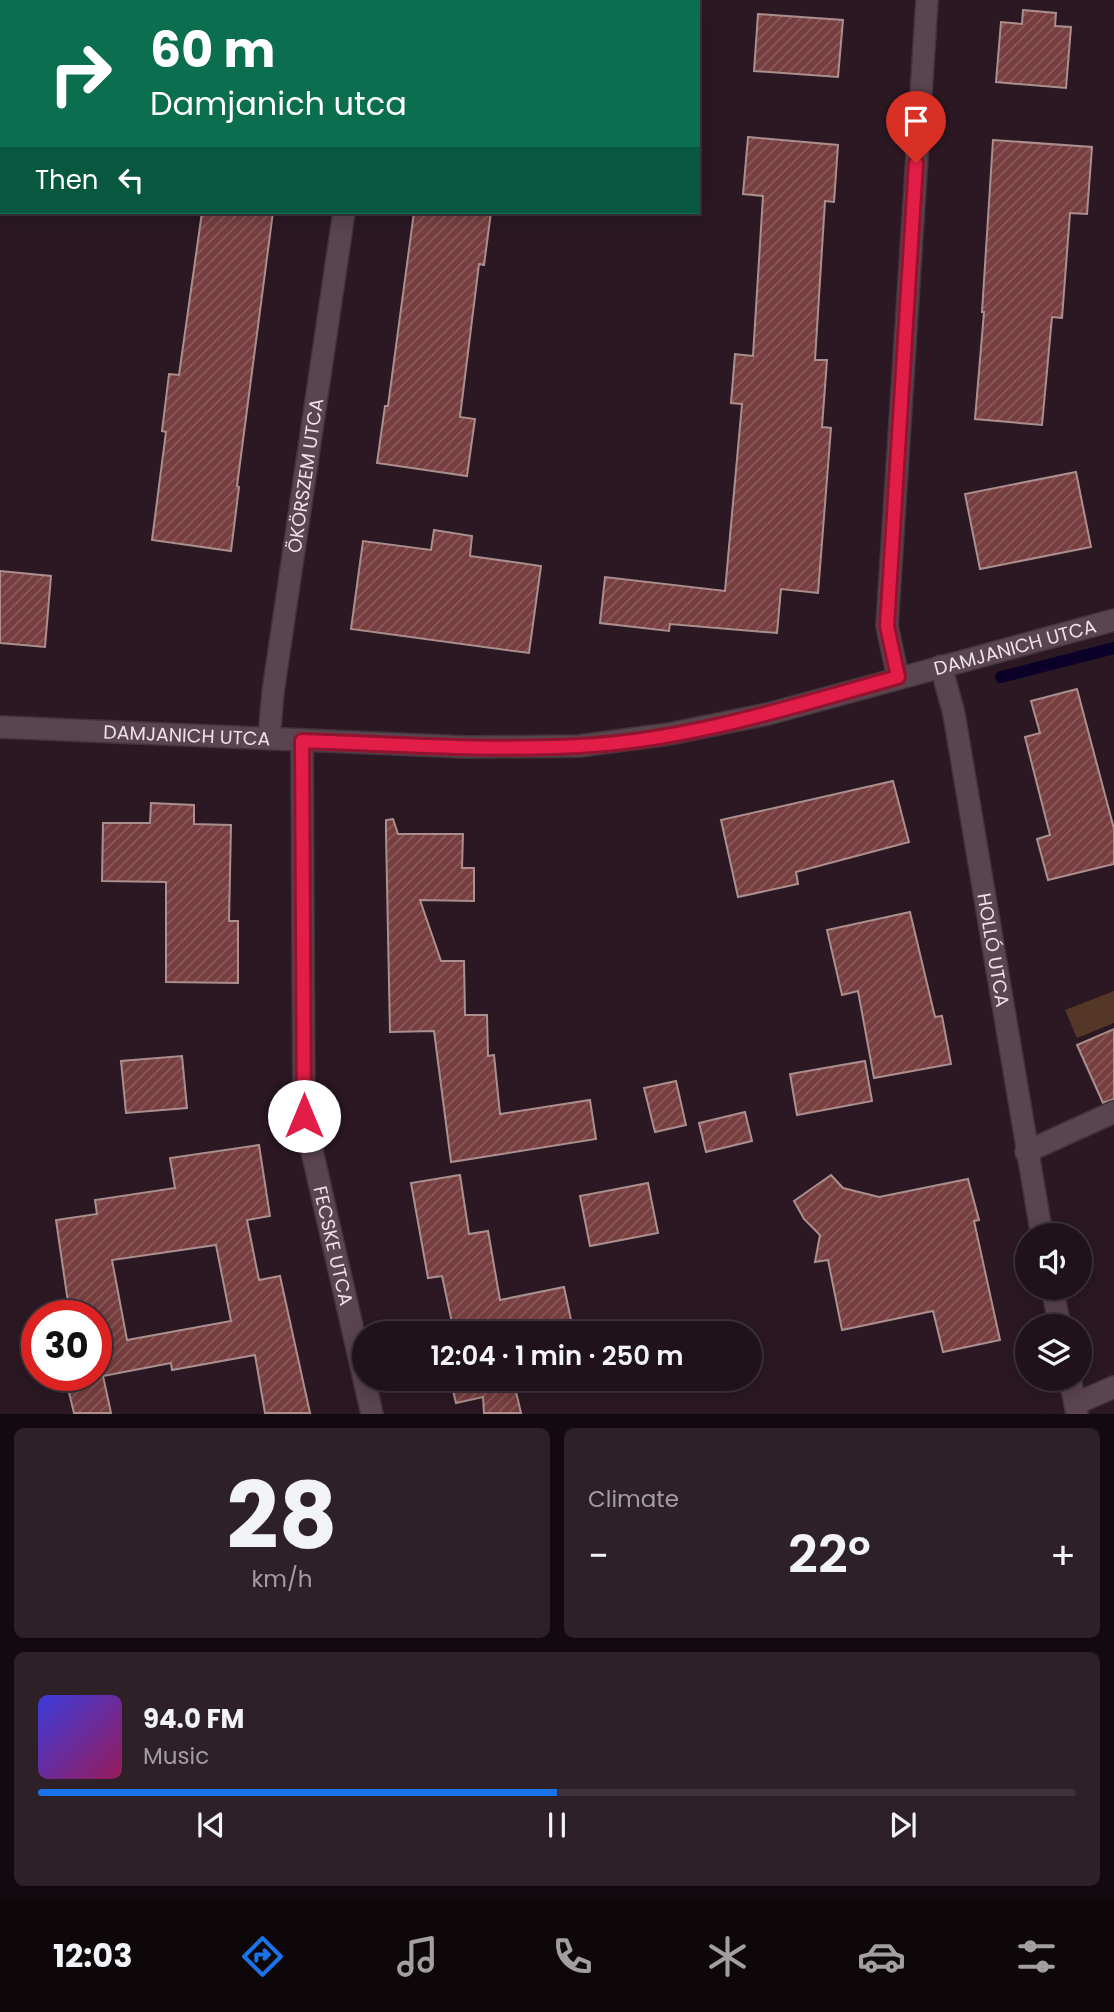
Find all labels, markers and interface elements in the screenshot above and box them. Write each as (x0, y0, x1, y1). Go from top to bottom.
text: 60 m (150, 16, 275, 84)
icon: right (35, 28, 126, 119)
text: Damjanich utca (150, 81, 407, 126)
pin (886, 91, 946, 163)
icon: arrive (897, 102, 935, 140)
icon: left (112, 161, 150, 199)
text: Then (35, 162, 98, 198)
street label: ÖKÖRSZEM UTCA (281, 396, 330, 555)
street label: DAMJANICH UTCA (931, 612, 1099, 682)
street label: DAMJANICH UTCA (103, 718, 271, 753)
street label: HOLLÓ UTCA (970, 891, 1016, 1009)
position arrow (267, 1079, 341, 1153)
street label: FECSKE UTCA (306, 1183, 360, 1308)
map controls (1015, 1223, 1092, 1391)
button: sound (1015, 1223, 1092, 1300)
speed limit sign: 30 (21, 1300, 112, 1391)
button: layers (1015, 1314, 1092, 1391)
text: 12:04 · 1 min · 250 m (430, 1338, 684, 1374)
text: 28 (227, 1452, 337, 1580)
text: Climate (588, 1483, 679, 1515)
text: 22° (788, 1518, 871, 1591)
text: − (588, 1529, 609, 1582)
text: + (1050, 1529, 1076, 1582)
text: km/h (251, 1563, 313, 1595)
text: 94.0 FM (143, 1701, 244, 1737)
text: Music (143, 1740, 209, 1772)
icon: previous (192, 1806, 230, 1844)
icon: pause (538, 1806, 576, 1844)
icon: next (884, 1806, 922, 1844)
icon: directions (238, 1932, 287, 1981)
icon: music (393, 1932, 442, 1981)
icon: phone (548, 1932, 597, 1981)
icon: climate (703, 1932, 752, 1981)
icon: car (857, 1932, 906, 1981)
icon: filters (1012, 1932, 1061, 1981)
text: 12:03 (53, 1933, 133, 1978)

